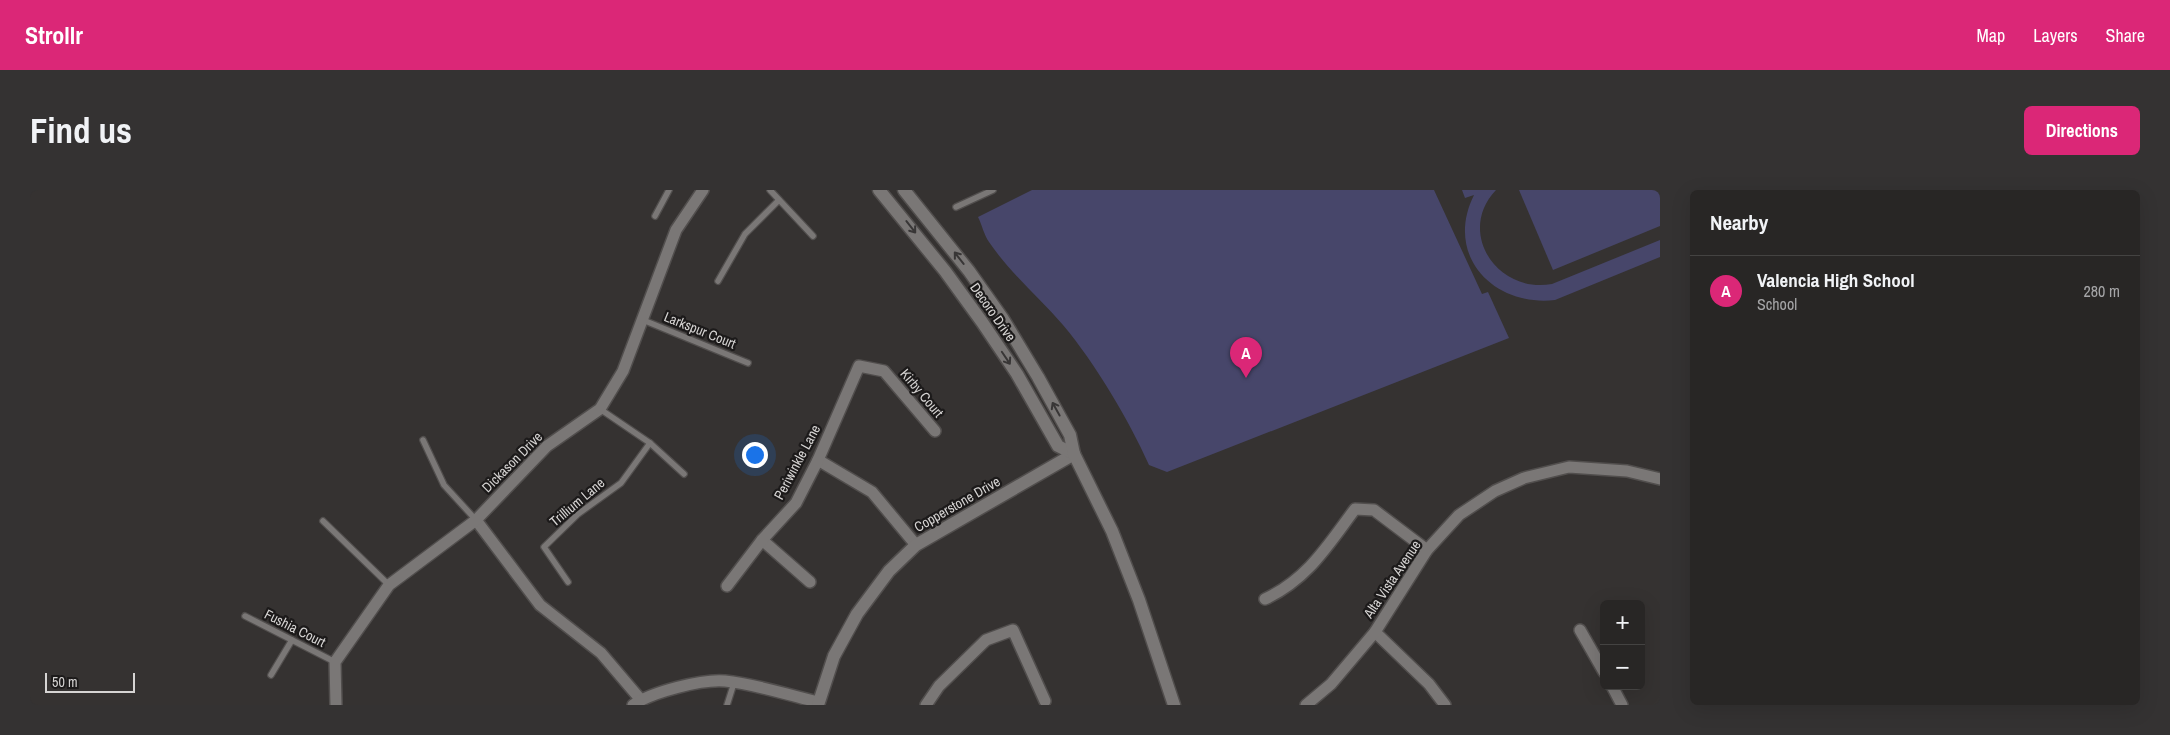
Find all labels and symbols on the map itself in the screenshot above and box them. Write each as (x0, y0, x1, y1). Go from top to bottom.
one-way arrow (905, 220, 916, 233)
one-way arrow (953, 252, 964, 265)
street label: Decoro Drive (966, 279, 1020, 345)
street label: Larkspur Court (661, 307, 739, 353)
pin: A (1230, 337, 1262, 378)
one-way arrow (1001, 351, 1011, 365)
street label: Kirby Court (896, 365, 948, 421)
one-way arrow (1051, 402, 1060, 417)
street label: Periwinkle Lane (770, 421, 824, 503)
street label: Dickason Drive (478, 428, 546, 496)
your location (742, 442, 768, 468)
street label: Copperstone Drive (911, 472, 1003, 536)
street label: Trillium Lane (546, 474, 608, 530)
street label: Alta Vista Avenue (1359, 537, 1425, 622)
street label: Fushia Court (261, 605, 329, 651)
scale bar (45, 670, 135, 693)

